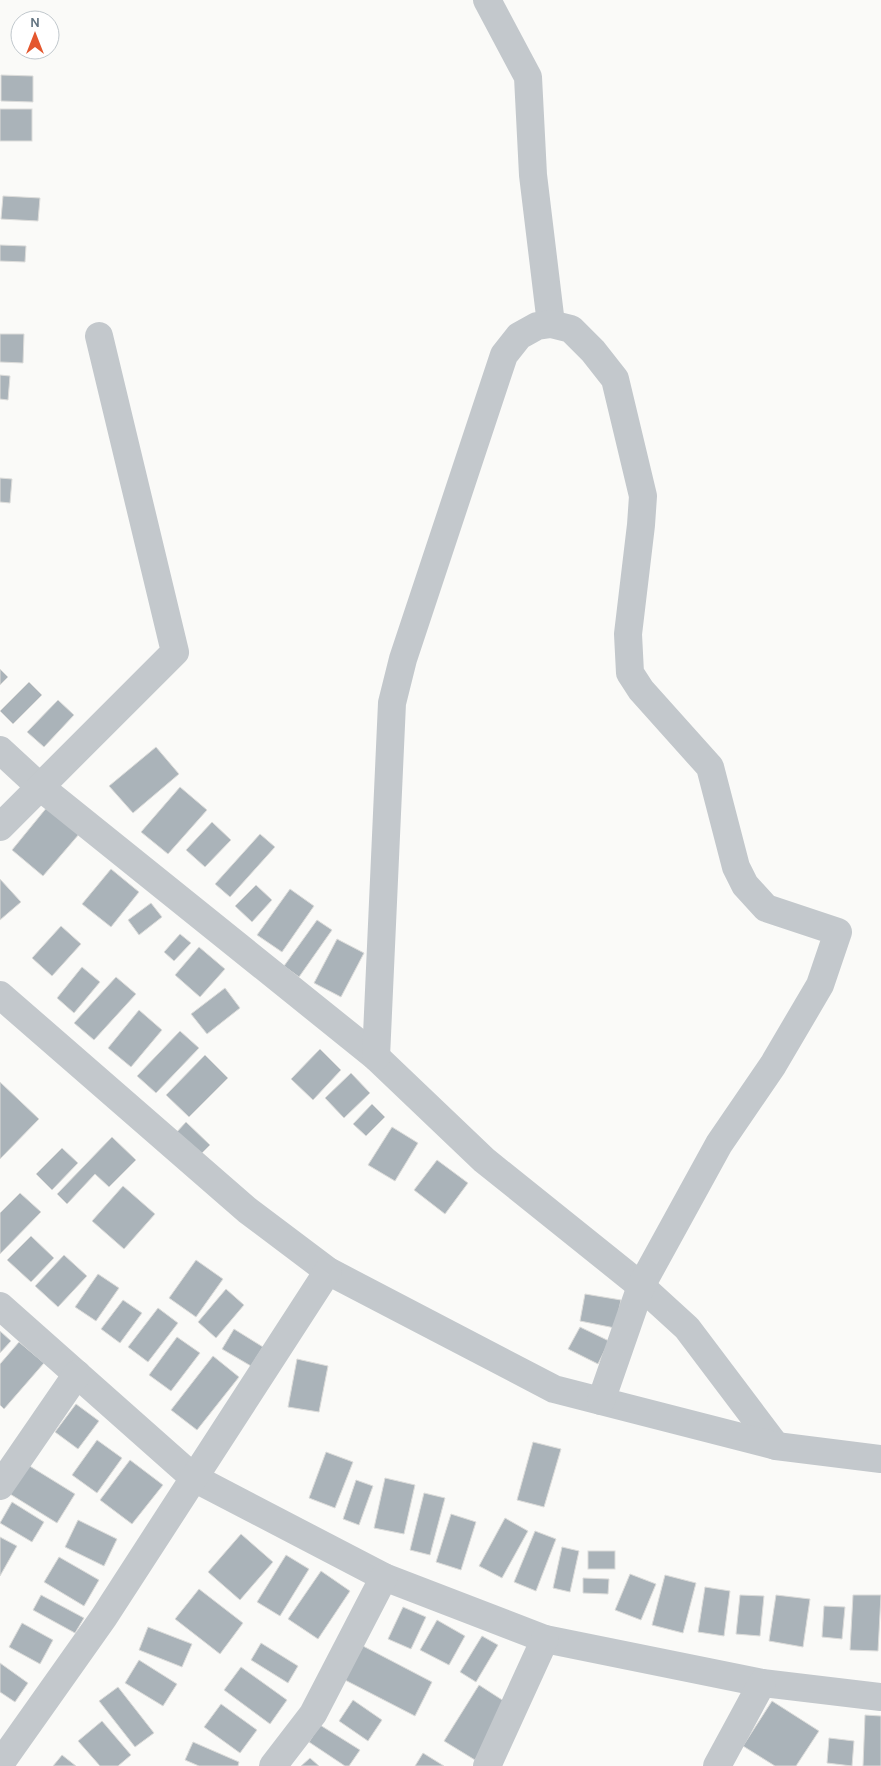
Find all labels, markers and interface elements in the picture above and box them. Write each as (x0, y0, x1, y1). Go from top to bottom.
north arrow (10, 10, 60, 60)
text: N (30, 14, 40, 31)

